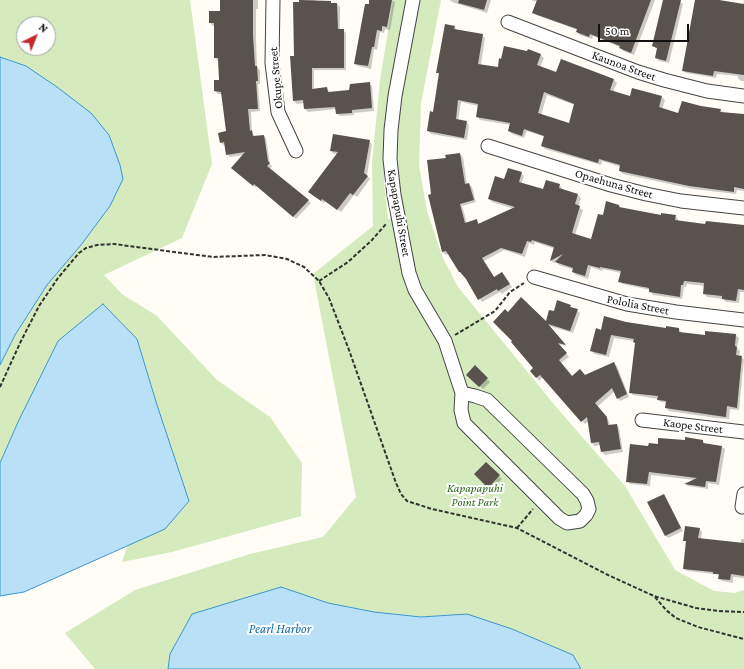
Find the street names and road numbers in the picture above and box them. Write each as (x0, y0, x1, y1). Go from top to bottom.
street label: Okupe Street (266, 46, 286, 110)
street label: Kaunoa Street (590, 48, 658, 84)
street label: Opaehuna Street (573, 166, 655, 202)
street label: Kapapapuhi Street (384, 168, 414, 258)
street label: Pololia Street (606, 292, 670, 318)
street label: Kaope Street (662, 415, 724, 437)

